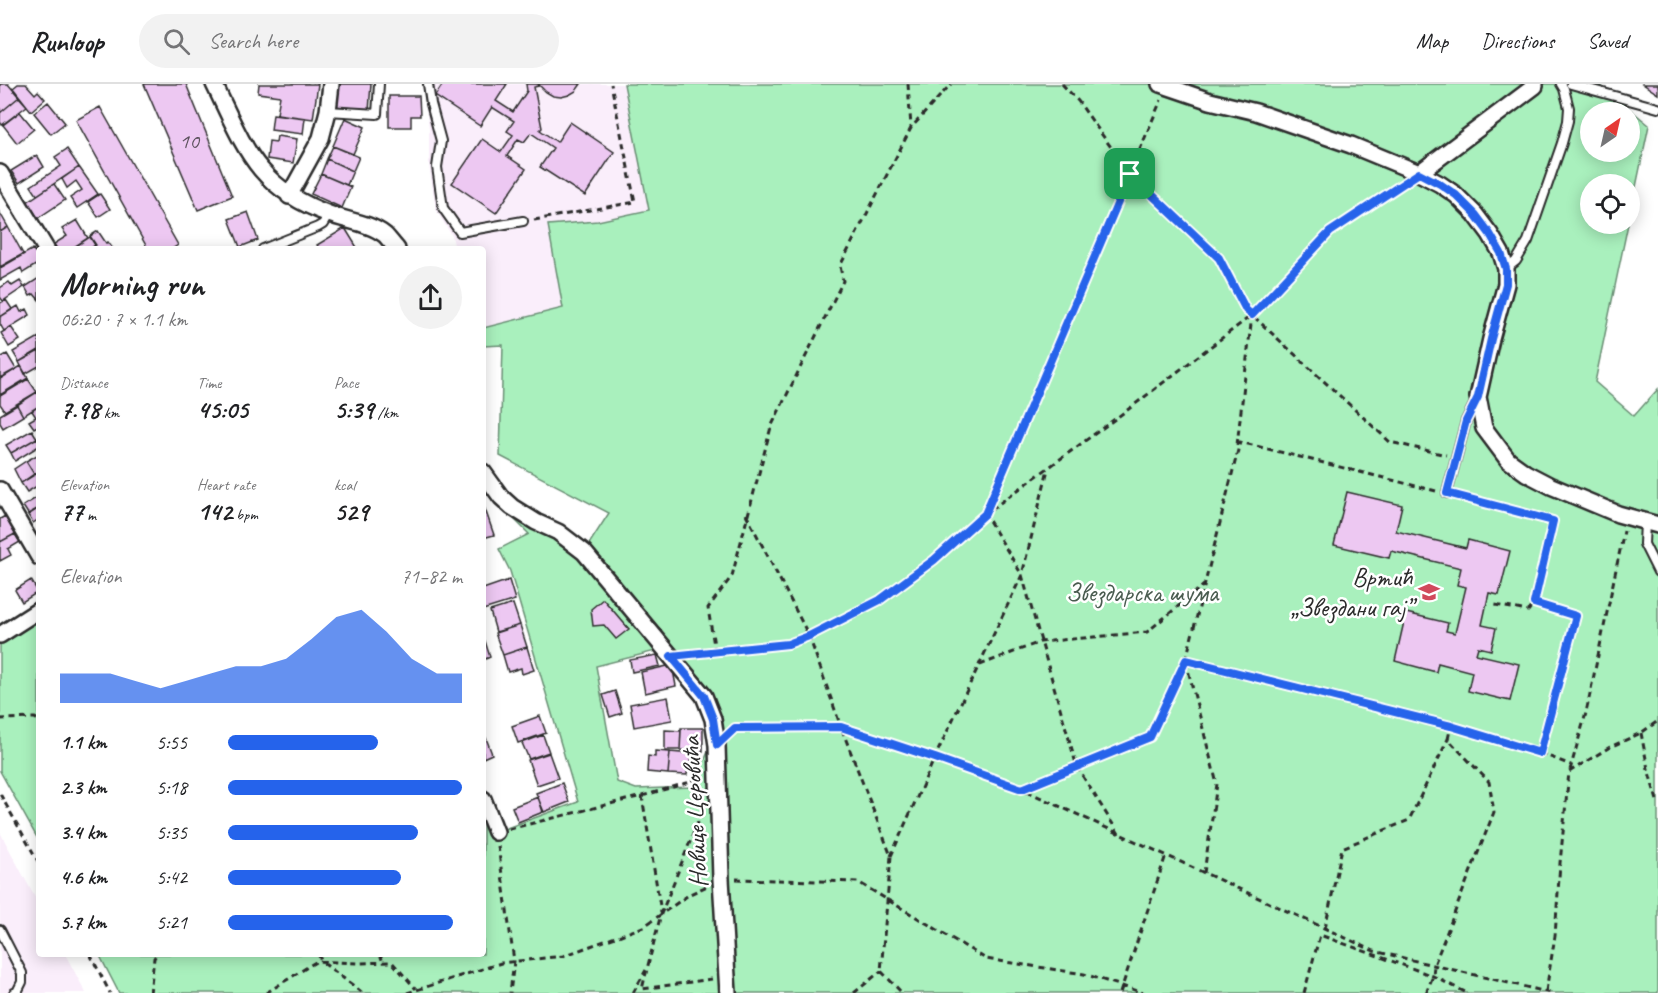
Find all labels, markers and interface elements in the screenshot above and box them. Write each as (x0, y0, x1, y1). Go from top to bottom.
search box (139, 14, 559, 68)
text: Runloop (30, 24, 103, 59)
icon: search (160, 25, 193, 58)
text: Search here (208, 27, 298, 55)
text: Map (1416, 28, 1448, 54)
text: Directions (1481, 28, 1554, 54)
text: Saved (1587, 28, 1628, 54)
north arrow (1580, 102, 1640, 162)
map controls (1580, 102, 1640, 234)
house number: 10 (179, 127, 201, 155)
pin (1104, 148, 1155, 199)
icon: arrive (1113, 157, 1146, 190)
button: locate (1580, 174, 1640, 234)
text: Morning run (60, 263, 204, 305)
button: share (399, 266, 462, 329)
text: 06:20 · 7 × 1.1 km (60, 307, 187, 332)
text: Distance (60, 373, 108, 393)
text: Time (197, 373, 221, 393)
text: Pace (334, 373, 359, 393)
text: 7.98 (60, 393, 100, 426)
text: 45:05 (197, 393, 248, 426)
text: 5:39 (334, 393, 374, 426)
text: km (100, 403, 119, 423)
text: /km (374, 403, 398, 423)
text: Elevation (60, 475, 109, 495)
text: Heart rate (197, 475, 255, 495)
text: kcal (334, 475, 355, 495)
text: 77 (60, 495, 83, 528)
text: 142 (197, 495, 232, 528)
text: 529 (334, 495, 368, 528)
text: m (83, 505, 96, 525)
text: bpm (232, 505, 258, 525)
place label: Вртић „Звездани гај” (1291, 561, 1418, 624)
text: Elevation (60, 564, 122, 589)
text: 71–82 m (401, 564, 462, 589)
park label: Звездарска шума (1066, 576, 1220, 609)
school or university icon: Вртић „Звездани гај” (1417, 580, 1441, 604)
text: 1.1 km (60, 730, 107, 755)
text: 5:55 (156, 730, 187, 755)
street label: Новице Церовића (674, 734, 715, 889)
text: 2.3 km (60, 775, 107, 800)
text: 5:18 (156, 775, 187, 800)
text: 3.4 km (60, 820, 107, 845)
text: 5:35 (156, 820, 187, 845)
text: 4.6 km (60, 865, 107, 890)
text: 5:42 (156, 865, 187, 890)
text: 5.7 km (60, 910, 106, 935)
text: 5:21 (156, 910, 187, 935)

